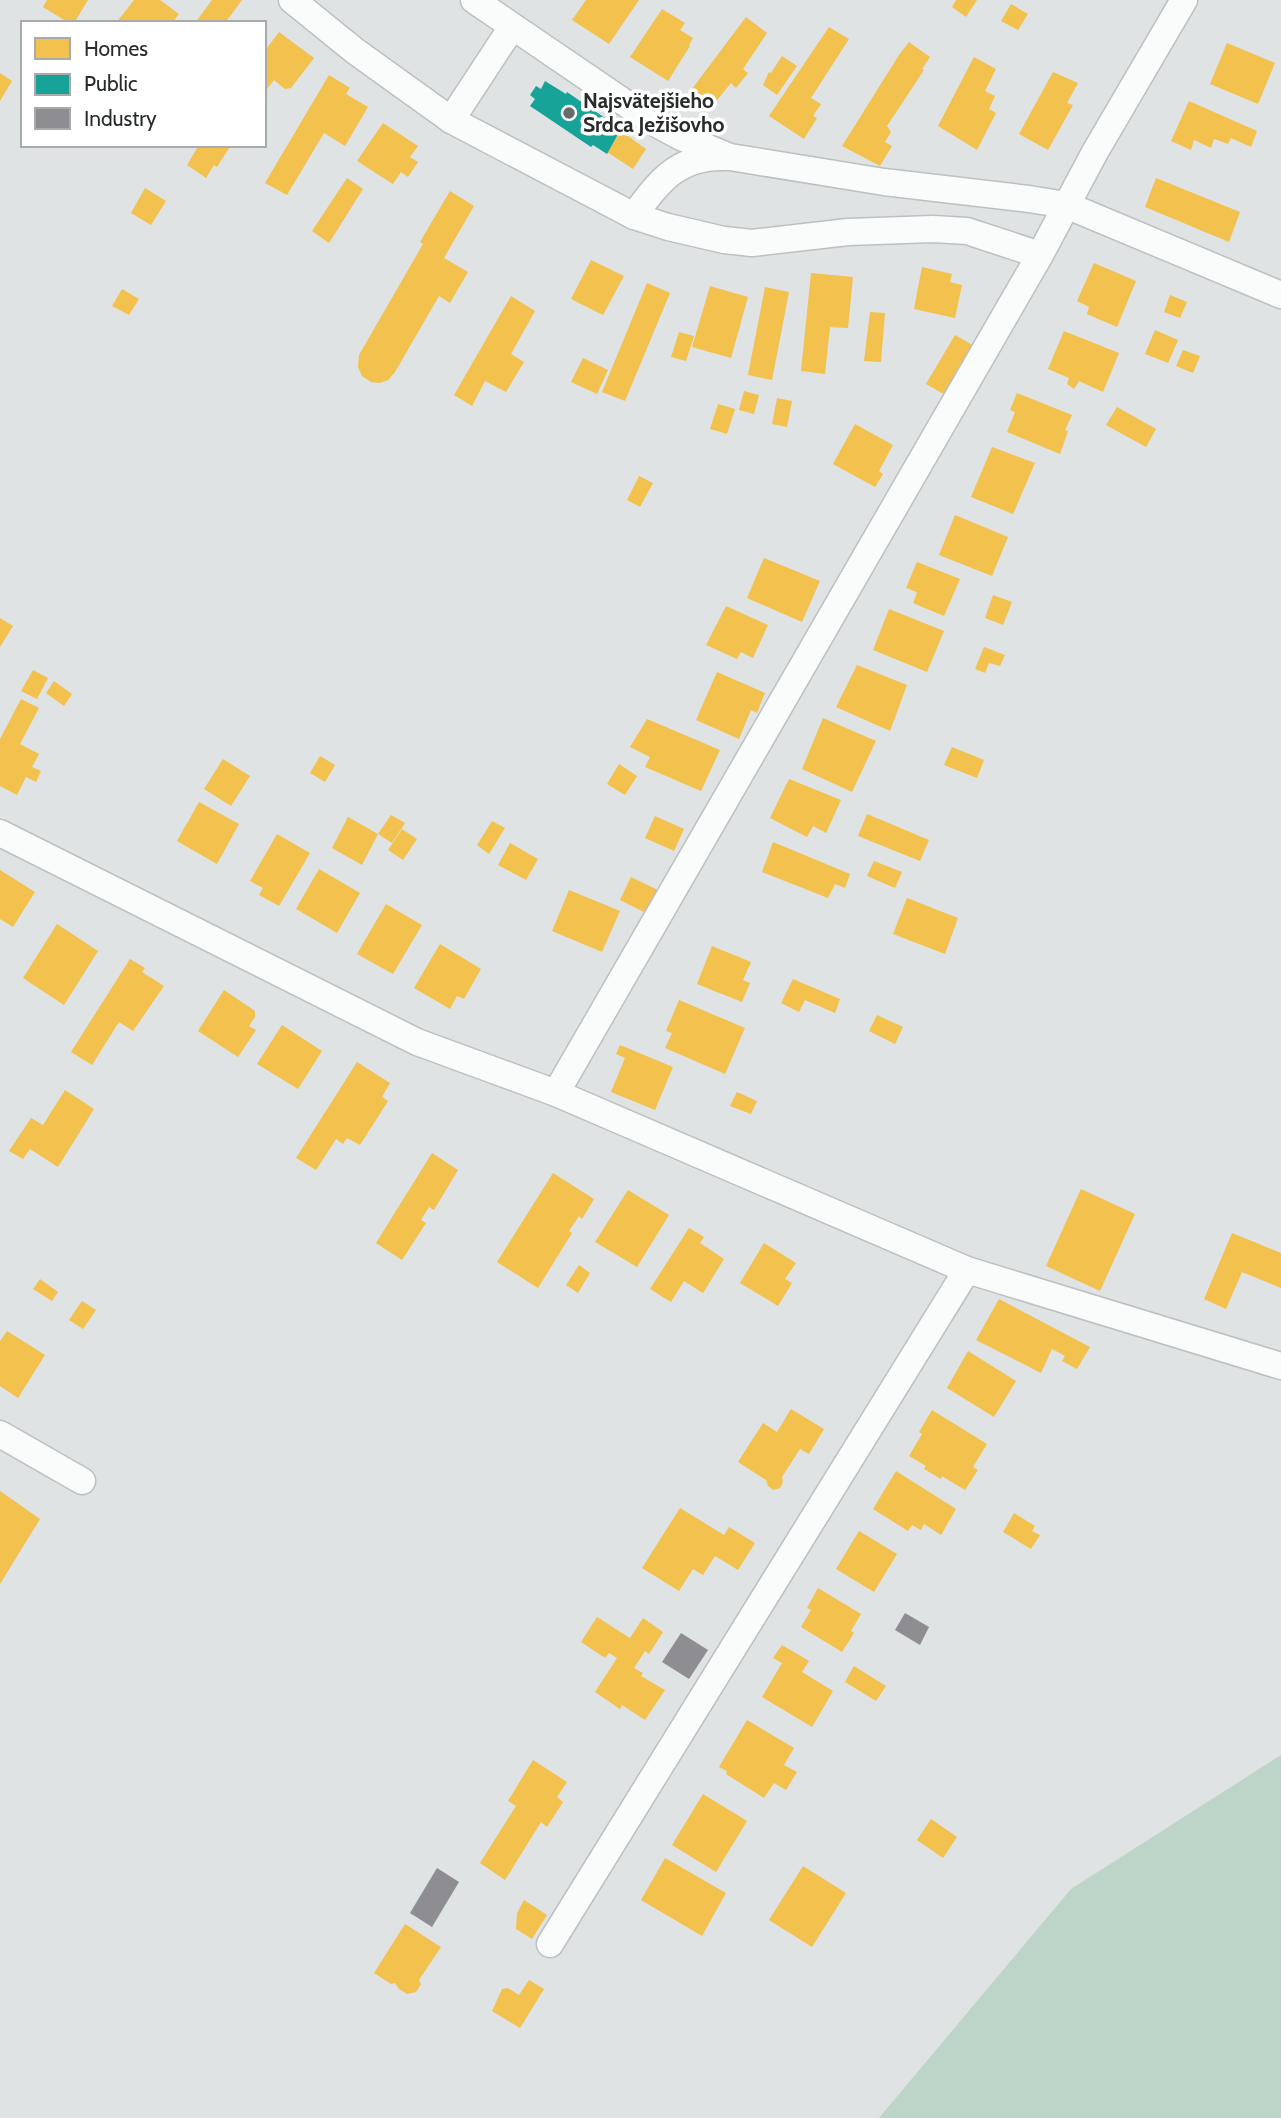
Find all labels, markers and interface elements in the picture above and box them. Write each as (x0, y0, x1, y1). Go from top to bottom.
legend (21, 21, 266, 147)
text: Homes (84, 36, 148, 61)
text: Public (84, 71, 138, 96)
place label: Najsvätejšieho Srdca Ježišovho (583, 88, 725, 137)
marker: Najsvätejšieho Srdca Ježišovho (561, 105, 577, 121)
text: Industry (84, 106, 157, 131)

